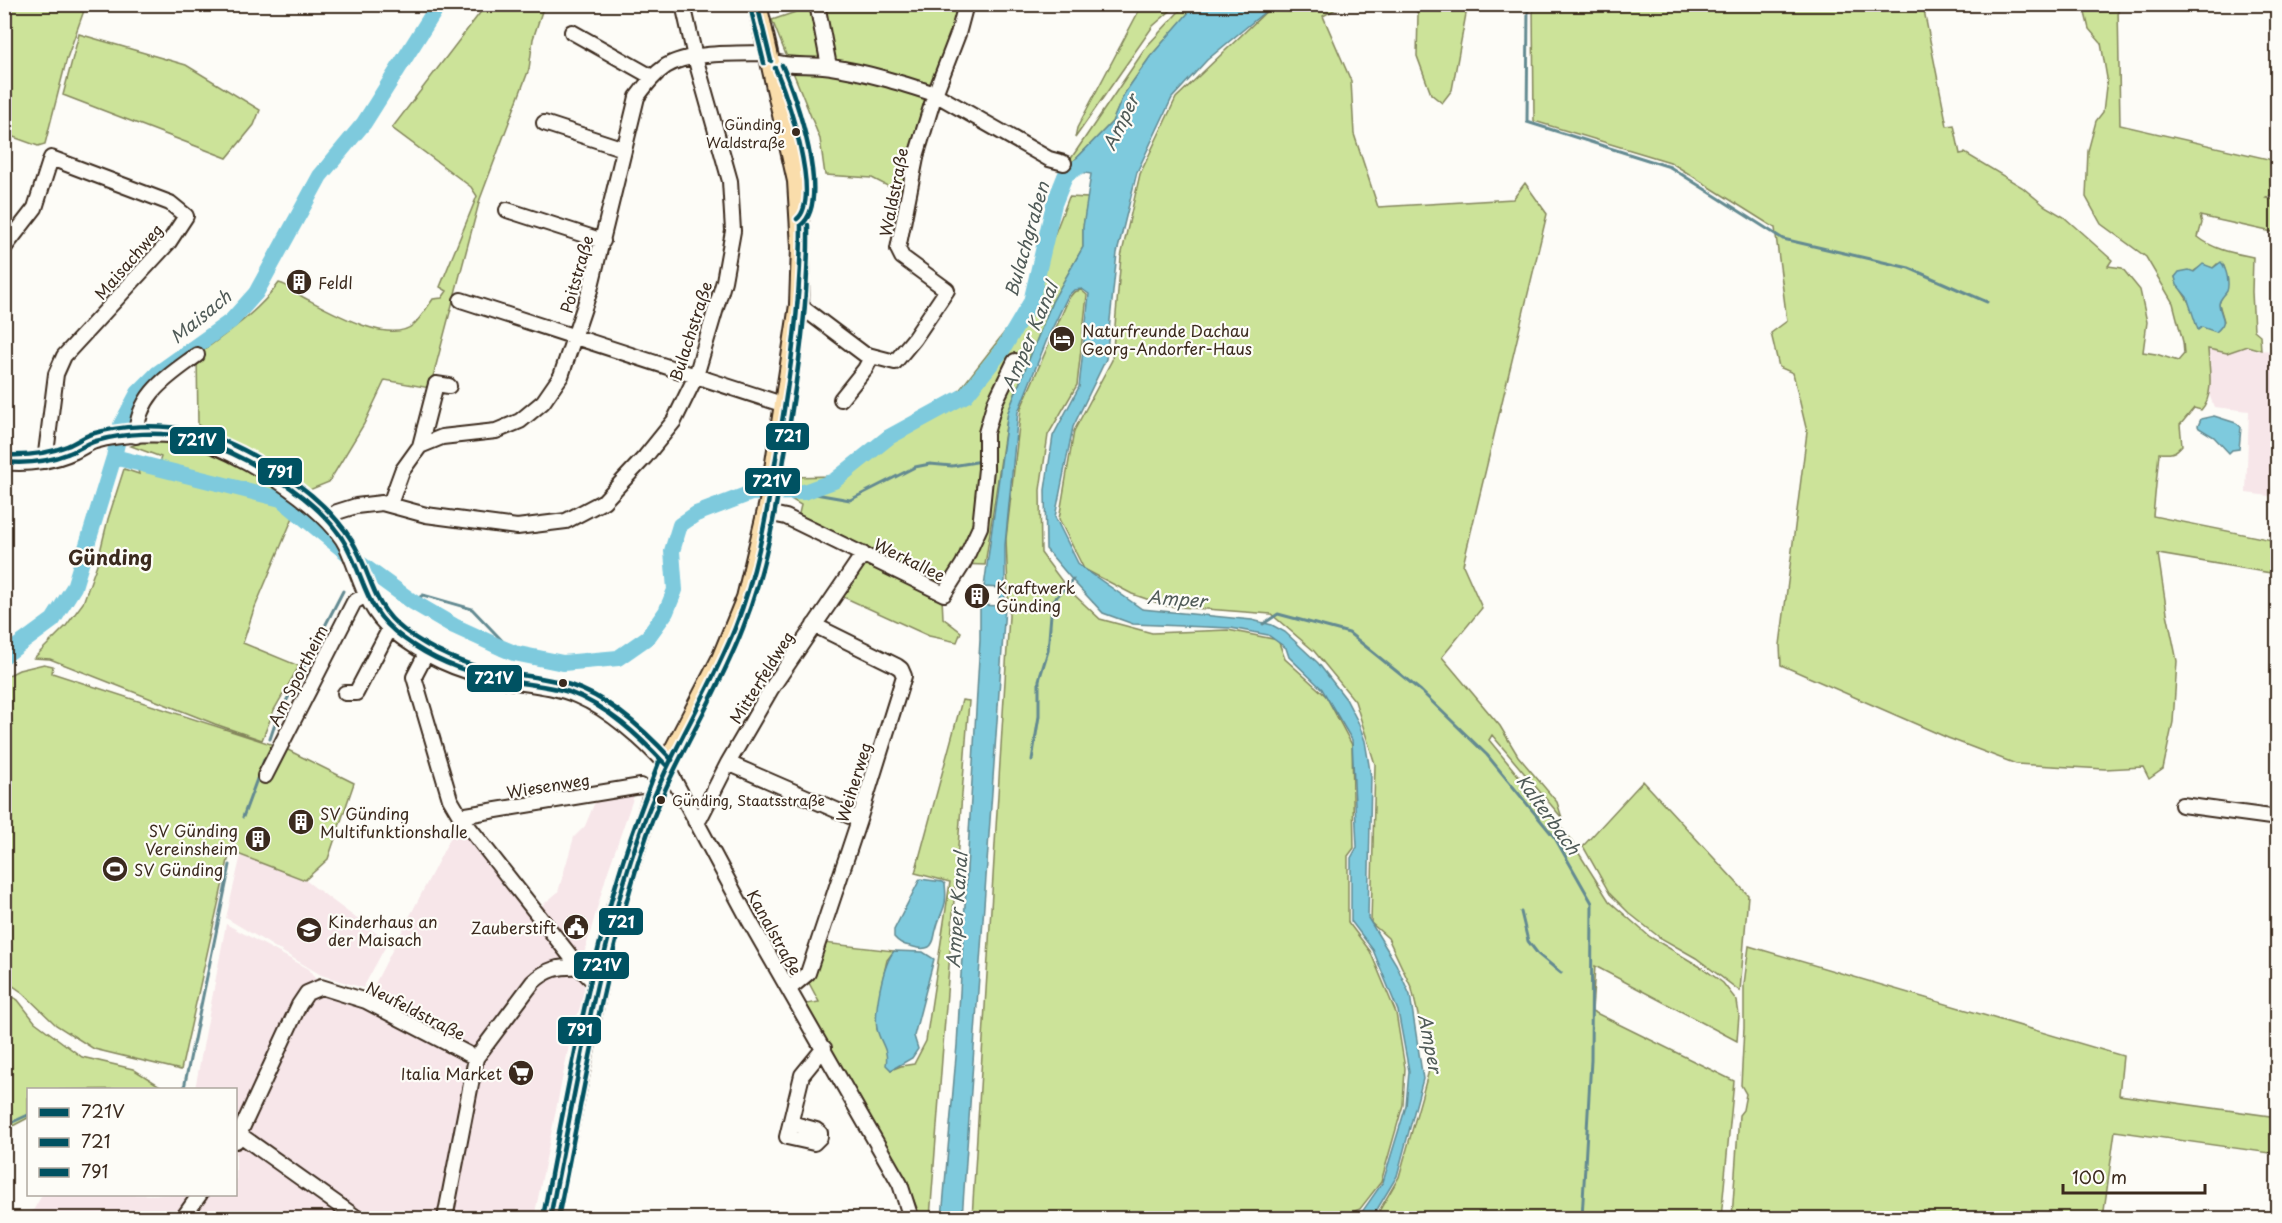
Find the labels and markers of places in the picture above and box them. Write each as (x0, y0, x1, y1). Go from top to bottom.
place label: Günding, Waldstraße (706, 114, 785, 153)
marker: Günding, Waldstraße (790, 126, 802, 138)
building icon: Feldl (284, 267, 314, 297)
place label: Feldl (318, 270, 353, 294)
place label: Naturfreunde Dachau Georg-Andorfer-Haus (1082, 318, 1252, 360)
hotel icon: Naturfreunde Dachau Georg-Andorfer-Haus (1047, 324, 1077, 354)
place label: Kraftwerk Günding (996, 575, 1076, 617)
building icon: Kraftwerk Günding (962, 581, 992, 611)
unlabelled marker (557, 677, 569, 689)
place label: Günding, Staatsstraße (672, 790, 825, 811)
marker: Günding, Staatsstraße (655, 794, 667, 806)
place label: SV Günding Multifunktionshalle (320, 801, 468, 843)
building icon: SV Günding Multifunktionshalle (286, 807, 316, 837)
place label: SV Günding Vereinsheim (145, 818, 238, 860)
building icon: SV Günding Vereinsheim (243, 824, 273, 854)
sports icon: SV Günding (100, 854, 130, 884)
place label: SV Günding (134, 857, 223, 881)
place label: Kinderhaus an der Maisach (328, 909, 438, 951)
public building icon: Zauberstift (561, 912, 591, 942)
school or university icon: Kinderhaus an der Maisach (294, 915, 324, 945)
place label: Zauberstift (471, 915, 556, 939)
supermarket icon: Italia Market (506, 1058, 536, 1088)
place label: Italia Market (401, 1061, 502, 1085)

